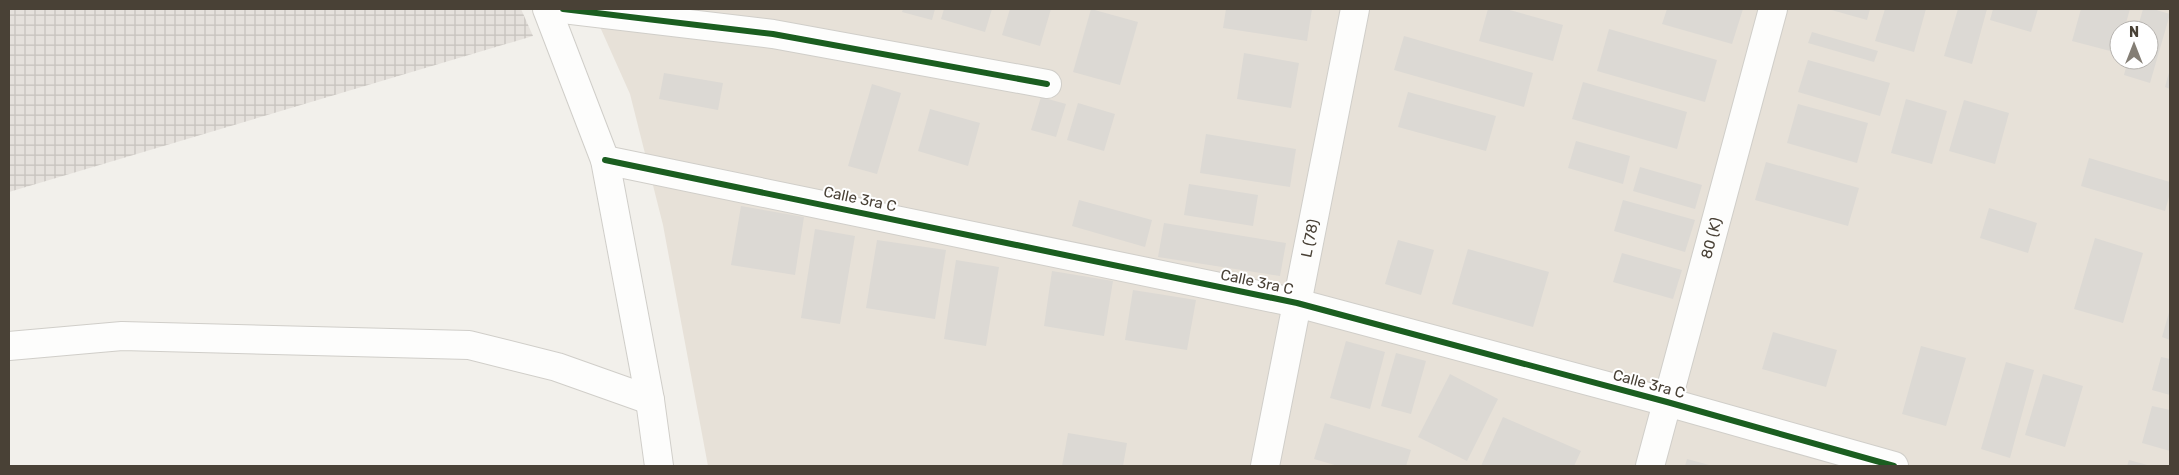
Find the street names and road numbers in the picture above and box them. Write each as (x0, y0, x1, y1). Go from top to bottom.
street label: Calle 3ra C (822, 182, 898, 216)
street label: 80 (K) (1697, 216, 1725, 261)
street label: L (78) (1297, 218, 1322, 259)
street label: Calle 3ra C (1219, 265, 1295, 299)
street label: Calle 3ra C (1611, 366, 1687, 402)

